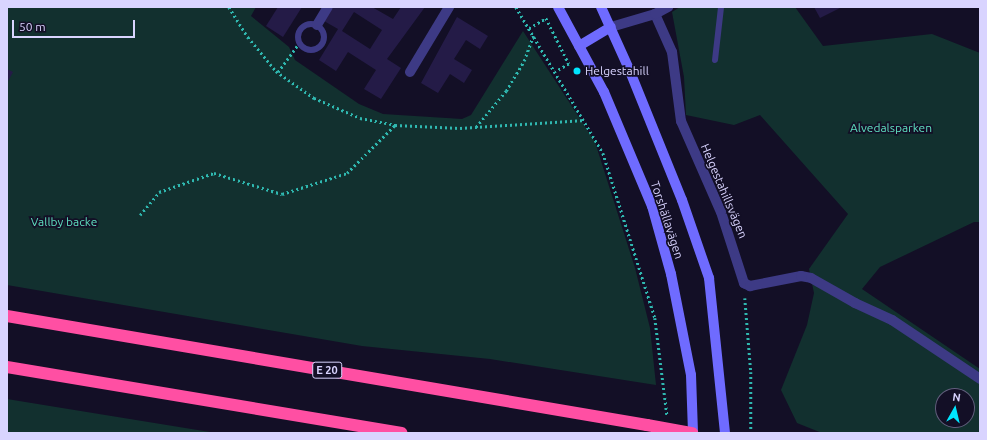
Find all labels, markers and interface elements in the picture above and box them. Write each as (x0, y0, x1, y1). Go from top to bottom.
scale bar (14, 12, 137, 38)
text: 50 m (19, 20, 46, 33)
place label: Helgestahill (585, 64, 649, 78)
marker: Helgestahill (572, 66, 582, 76)
park label: Alvedalsparken (850, 121, 932, 135)
street label: Helgestahillsvägen (698, 142, 750, 240)
street label: Torshällavägen (648, 179, 686, 261)
park label: Vallby backe (31, 215, 97, 229)
road number: E 20 (312, 361, 342, 379)
north arrow (935, 388, 975, 428)
text: N (952, 391, 961, 404)

